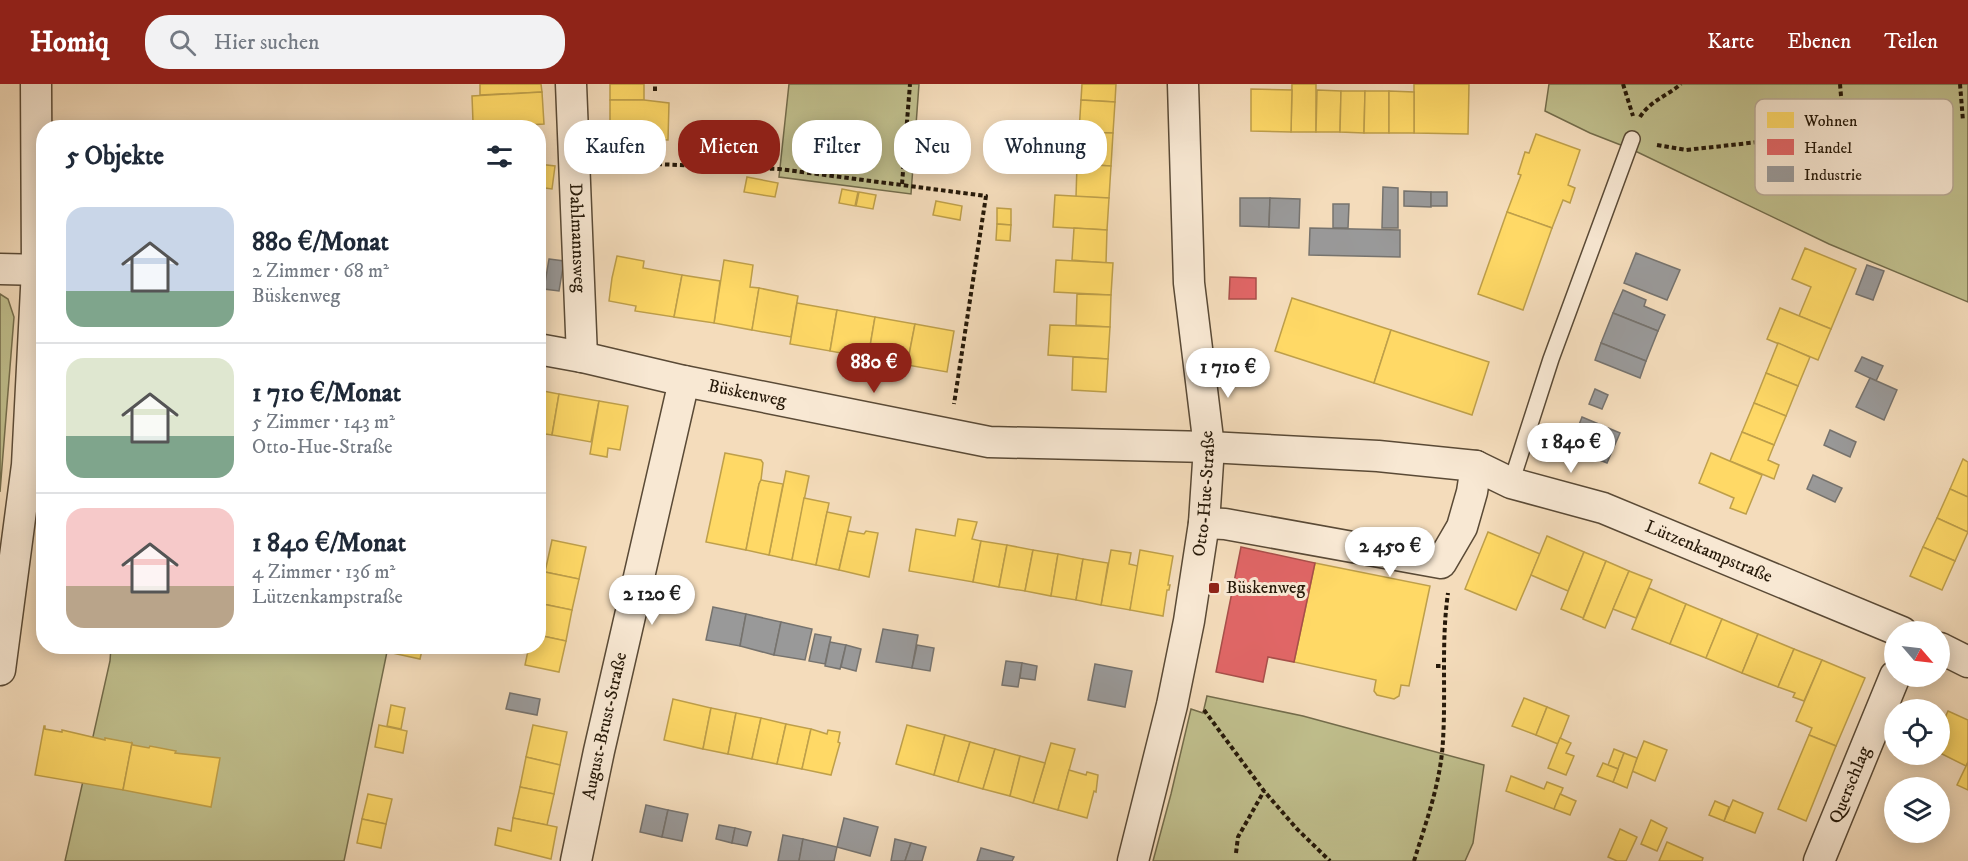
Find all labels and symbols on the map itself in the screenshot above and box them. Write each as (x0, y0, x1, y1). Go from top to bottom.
legend (1755, 99, 1953, 195)
text: Wohnen (1803, 111, 1858, 131)
text: Handel (1804, 138, 1852, 158)
text: Industrie (1804, 165, 1862, 185)
street label: Dahlmannsweg (564, 183, 590, 293)
pin: 880 € (832, 343, 916, 394)
pin: 1 710 € (1173, 348, 1283, 399)
street label: Büskenweg (706, 375, 789, 412)
pin: 1 840 € (1516, 423, 1626, 474)
street label: Otto-Hue-Straße (1188, 429, 1220, 558)
street label: Lützenkampstraße (1642, 516, 1776, 588)
pin: 2 450 € (1335, 527, 1445, 578)
pin: 2 120 € (597, 575, 707, 626)
place label: Büskenweg (1226, 577, 1306, 599)
marker: Büskenweg (1207, 581, 1221, 595)
north arrow (1884, 621, 1950, 687)
street label: August-Brust-Straße (578, 650, 632, 802)
street label: Querschlag (1825, 743, 1876, 827)

